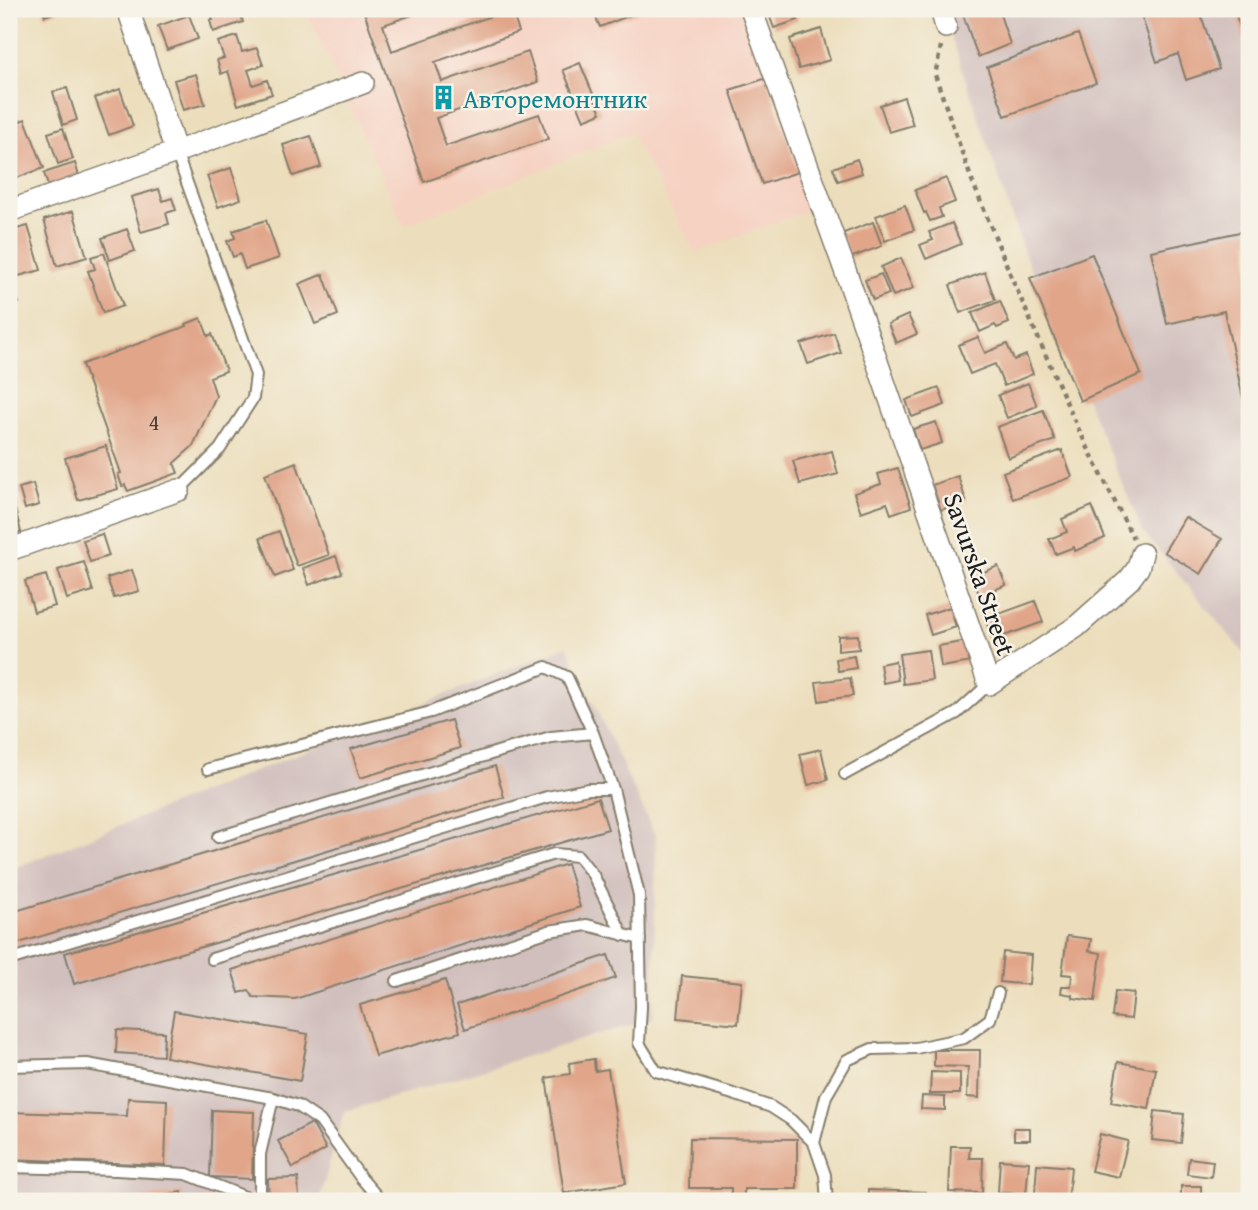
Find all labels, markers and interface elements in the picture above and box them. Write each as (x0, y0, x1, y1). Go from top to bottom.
place label: Авторемонтник (463, 79, 648, 118)
building icon: Авторемонтник (429, 84, 457, 112)
house number: 4 (148, 405, 160, 438)
street label: Savurska Street (934, 487, 1026, 661)

